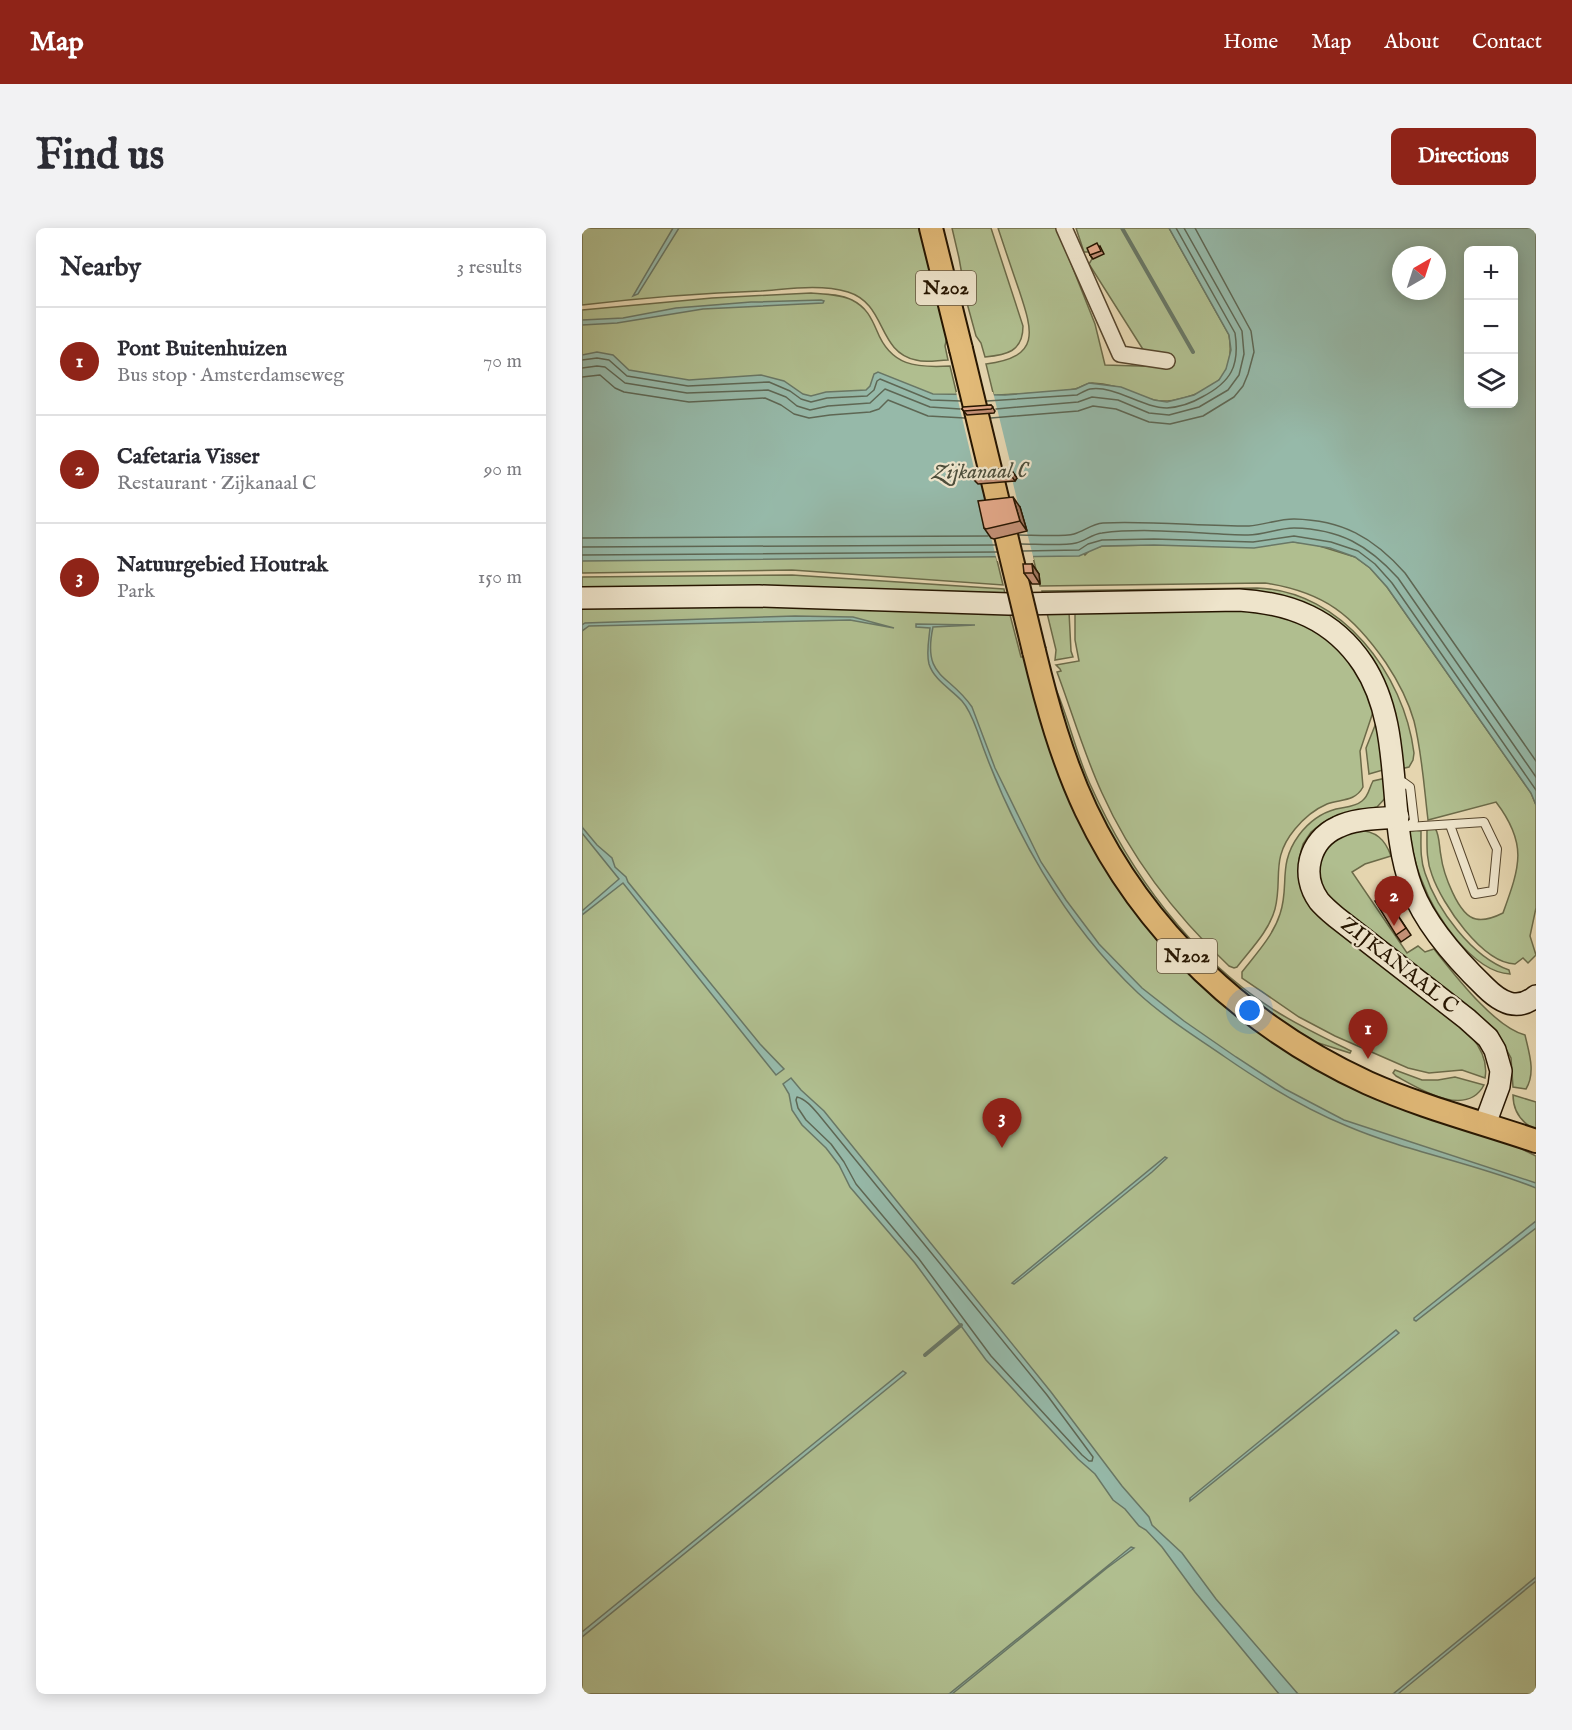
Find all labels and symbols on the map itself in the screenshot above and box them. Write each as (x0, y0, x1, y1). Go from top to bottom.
north arrow (1392, 246, 1446, 300)
road number: N202 (916, 271, 976, 305)
water label: Zijkanaal C (930, 457, 1030, 487)
pin: 2 (1374, 876, 1414, 926)
street label: ZIJKANAAL C (1335, 912, 1463, 1020)
road number: N202 (1157, 939, 1217, 973)
your location (1235, 996, 1264, 1025)
pin: 1 (1348, 1010, 1388, 1059)
pin: 3 (982, 1098, 1022, 1148)

